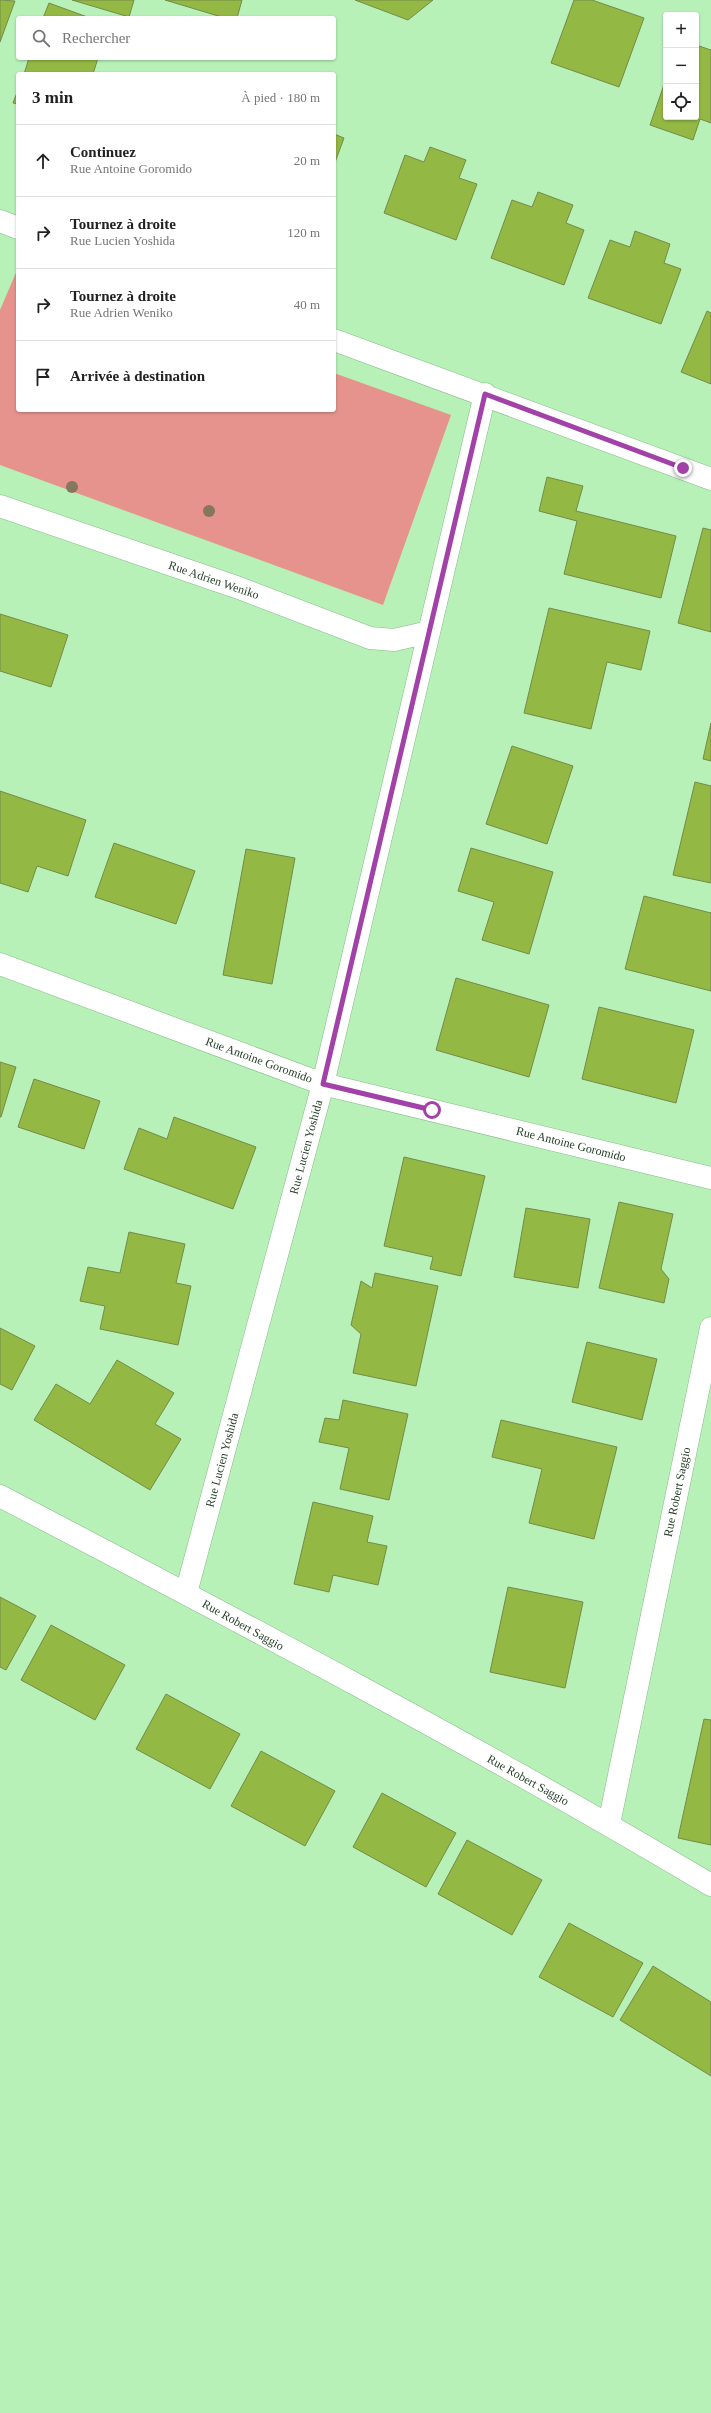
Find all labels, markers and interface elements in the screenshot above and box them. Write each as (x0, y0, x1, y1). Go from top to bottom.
map controls (663, 12, 699, 120)
button: + (663, 12, 699, 48)
search box (16, 16, 336, 60)
icon: search (30, 27, 52, 49)
text: Rechercher (62, 30, 130, 46)
button: − (663, 48, 699, 84)
button: locate (663, 84, 699, 120)
text: 3 min (32, 88, 73, 107)
text: À pied · 180 m (241, 90, 320, 105)
text: Continuez (70, 144, 136, 160)
icon: ahead (32, 150, 54, 172)
text: 20 m (294, 153, 320, 168)
text: Rue Antoine Goromido (70, 161, 192, 176)
text: Tournez à droite (70, 216, 176, 232)
icon: right (32, 222, 54, 244)
text: 120 m (287, 225, 320, 240)
text: Rue Lucien Yoshida (70, 233, 175, 248)
text: Tournez à droite (70, 288, 176, 304)
icon: right (32, 294, 54, 316)
text: 40 m (294, 297, 320, 312)
text: Rue Adrien Weniko (70, 305, 173, 320)
icon: arrive (32, 366, 54, 388)
text: Arrivée à destination (70, 368, 205, 384)
route end (674, 459, 692, 477)
street label: Rue Adrien Weniko (167, 558, 261, 602)
street label: Rue Antoine Goromido (204, 1034, 314, 1086)
street label: Rue Lucien Yoshida (287, 1098, 325, 1196)
route start (423, 1101, 441, 1119)
street label: Rue Antoine Goromido (515, 1124, 627, 1164)
street label: Rue Lucien Yoshida (203, 1411, 241, 1509)
street label: Rue Robert Saggio (661, 1446, 693, 1538)
street label: Rue Robert Saggio (200, 1597, 286, 1653)
street label: Rue Robert Saggio (485, 1752, 571, 1808)

